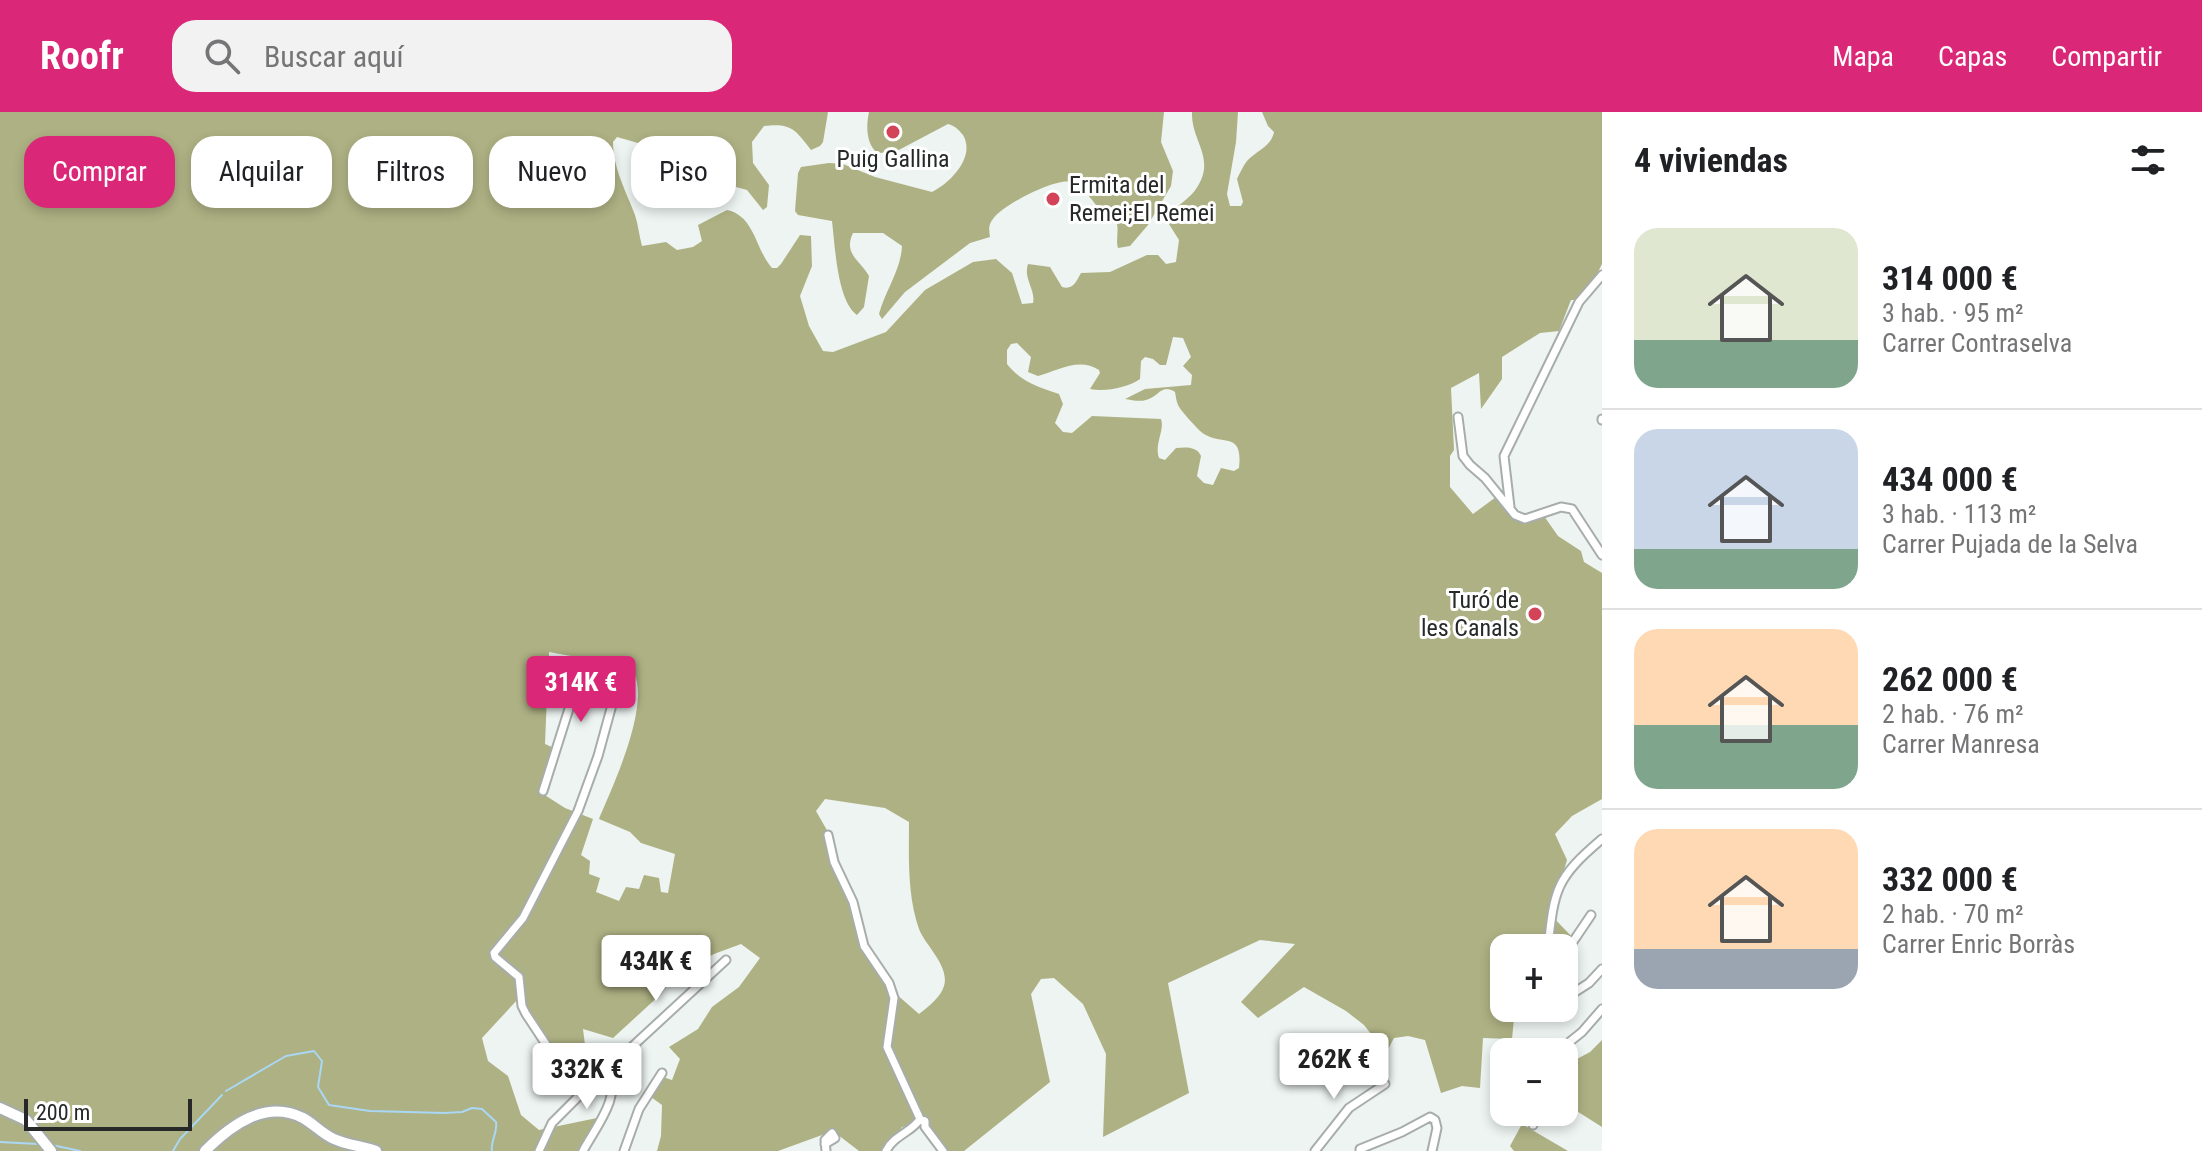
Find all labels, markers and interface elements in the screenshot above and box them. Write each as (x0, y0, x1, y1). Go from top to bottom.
search box (172, 20, 732, 92)
text: Roofr (40, 34, 124, 78)
icon: search (200, 34, 244, 78)
text: Buscar aquí (264, 39, 404, 74)
text: Mapa (1832, 40, 1894, 73)
text: Capas (1938, 40, 2007, 73)
text: Compartir (2051, 40, 2162, 73)
marker: Puig Gallina (884, 123, 902, 141)
chip: Comprar (24, 136, 175, 208)
chip: Alquilar (191, 136, 332, 208)
chip: Filtros (348, 136, 473, 208)
chip: Nuevo (489, 136, 615, 208)
chip: Piso (631, 136, 736, 208)
icon: filters (2126, 138, 2170, 182)
text: 4 viviendas (1634, 140, 1788, 180)
place label: Puig Gallina (836, 145, 950, 173)
place label: Ermita del Remei;El Remei (1069, 171, 1214, 227)
marker: Ermita del Remei;El Remei (1044, 190, 1062, 208)
text: 314 000 € (1882, 258, 2018, 298)
icon: home (1698, 260, 1794, 356)
text: 3 hab. · 95 m² (1882, 298, 2024, 328)
text: Carrer Contraselva (1882, 328, 2072, 358)
text: 434 000 € (1882, 459, 2018, 499)
icon: home (1698, 461, 1794, 557)
text: 3 hab. · 113 m² (1882, 499, 2036, 529)
text: Carrer Pujada de la Selva (1882, 529, 2138, 559)
place label: Turó de les Canals (1421, 586, 1519, 642)
marker: Turó de les Canals (1526, 605, 1544, 623)
pin: 314K € (516, 656, 646, 724)
text: 262 000 € (1882, 659, 2018, 699)
icon: home (1698, 661, 1794, 757)
text: 314K € (545, 667, 617, 697)
text: 2 hab. · 76 m² (1882, 699, 2024, 729)
text: Carrer Manresa (1882, 729, 2040, 759)
text: 332 000 € (1882, 859, 2018, 899)
icon: home (1698, 861, 1794, 957)
text: 2 hab. · 70 m² (1882, 899, 2024, 929)
text: Carrer Enric Borràs (1882, 929, 2075, 959)
map controls (1490, 934, 1578, 1126)
button: + (1490, 934, 1578, 1022)
pin: 434K € (591, 935, 721, 1003)
text: 434K € (620, 946, 692, 976)
pin: 262K € (1269, 1033, 1399, 1101)
button: − (1490, 1038, 1578, 1126)
pin: 332K € (522, 1043, 652, 1111)
text: 262K € (1298, 1044, 1370, 1074)
text: 332K € (551, 1054, 623, 1084)
scale bar (24, 1095, 192, 1131)
text: 200 m (36, 1100, 90, 1125)

